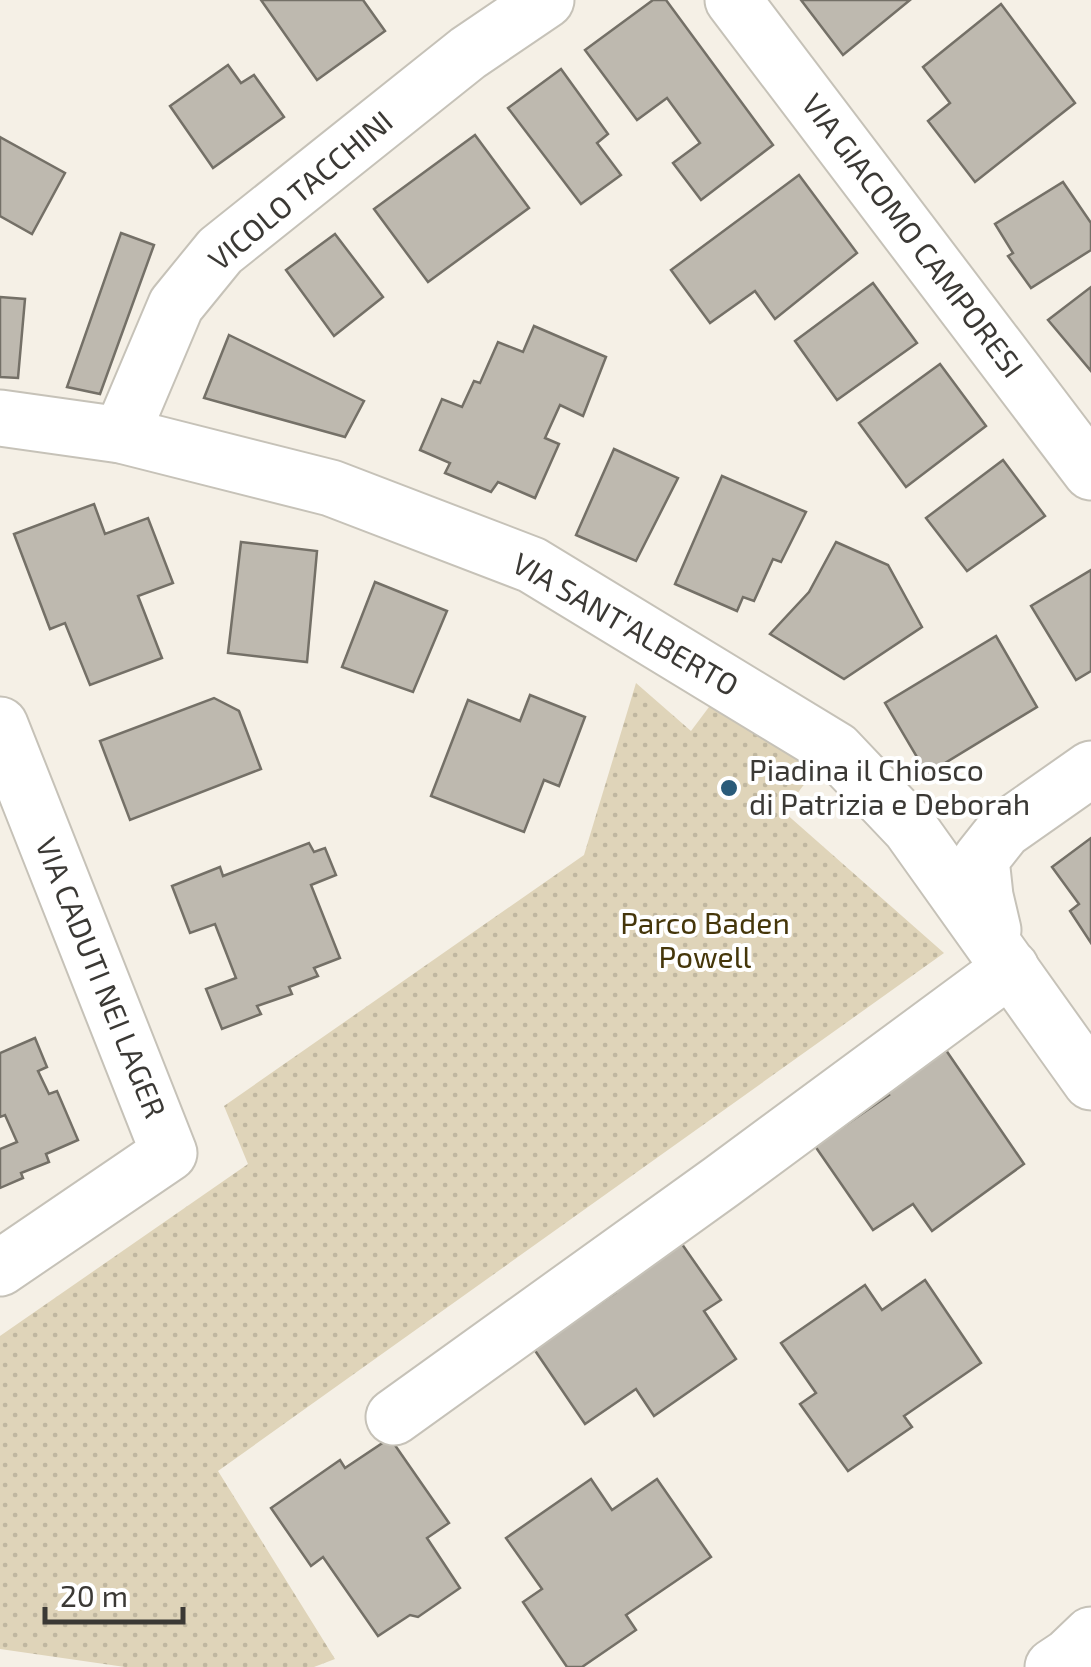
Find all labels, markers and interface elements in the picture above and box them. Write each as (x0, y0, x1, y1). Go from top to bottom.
street label: VIA GIACOMO CAMPORESI (795, 86, 1032, 384)
street label: VICOLO TACCHINI (200, 102, 399, 277)
street label: VIA SANT'ALBERTO (507, 544, 745, 703)
place label: Piadina il Chiosco di Patrizia e Deborah (749, 751, 1030, 821)
marker: Piadina il Chiosco di Patrizia e Deborah (718, 777, 740, 799)
street label: VIA CADUTI NEI LAGER (29, 832, 175, 1123)
park label: Parco Baden Powell (620, 904, 790, 974)
scale bar (45, 1562, 182, 1624)
text: 20 m (60, 1577, 128, 1613)

